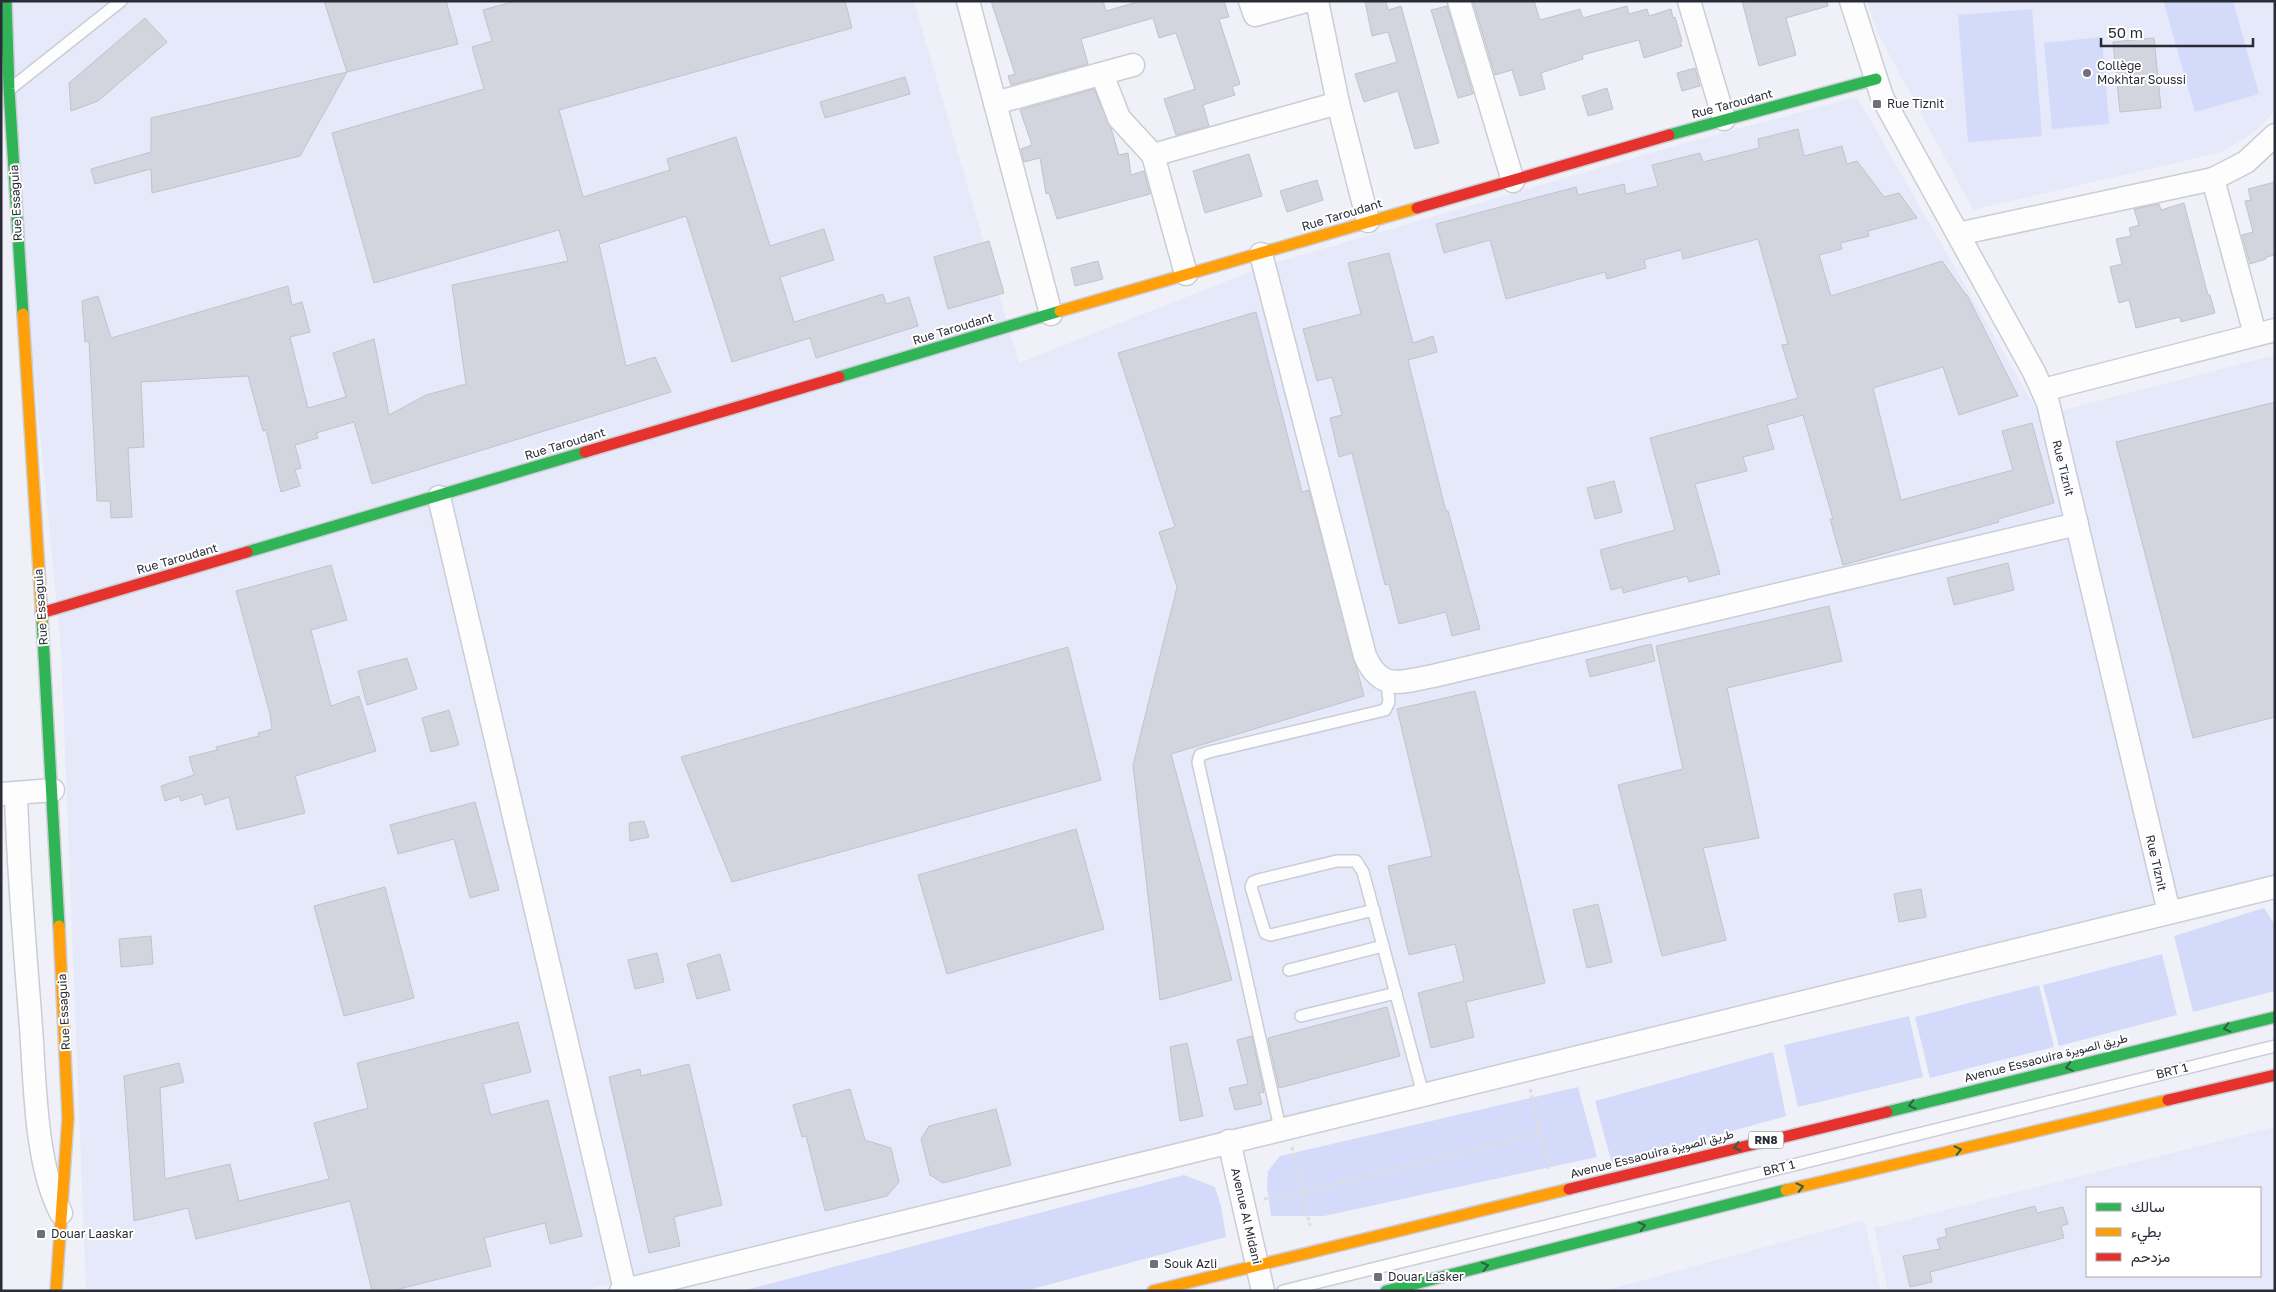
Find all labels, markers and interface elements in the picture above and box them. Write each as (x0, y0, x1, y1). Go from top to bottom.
scale bar (2101, 15, 2254, 47)
text: 50 m (2108, 23, 2143, 41)
place label: Collège Mokhtar Soussi (2097, 58, 2186, 87)
marker: Collège Mokhtar Soussi (2081, 67, 2093, 79)
street label: Rue Taroudant (1690, 85, 1774, 122)
place label: Rue Tiznit (1887, 96, 1945, 111)
marker: Rue Tiznit (1871, 98, 1883, 110)
street label: Rue Essaguia (6, 164, 25, 242)
street label: Rue Taroudant (1300, 195, 1384, 234)
street label: Rue Taroudant (911, 309, 995, 348)
street label: Rue Taroudant (523, 424, 607, 463)
street label: Rue Tiznit (2049, 438, 2078, 498)
street label: Rue Taroudant (135, 540, 219, 577)
street label: Rue Essaguia (30, 568, 51, 646)
street label: Rue Tiznit (2143, 833, 2170, 893)
street label: Rue Essaguia (54, 973, 73, 1051)
one-way arrow (2223, 1022, 2232, 1033)
street label: Avenue Essaouira طريق الصويرة (1963, 1030, 2130, 1086)
street label: BRT 1 (2154, 1059, 2190, 1082)
one-way arrow (2066, 1061, 2074, 1071)
one-way arrow (1907, 1099, 1916, 1110)
street label: Avenue Essaouira طريق الصويرة (1569, 1126, 1736, 1182)
road number: RN8 (1748, 1132, 1784, 1148)
one-way arrow (1733, 1142, 1741, 1152)
one-way arrow (1953, 1145, 1962, 1156)
street label: BRT 1 (1761, 1156, 1797, 1179)
street label: Avenue Al Midani (1228, 1166, 1265, 1265)
one-way arrow (1795, 1182, 1804, 1193)
legend (2086, 1187, 2261, 1277)
text: سالك (2131, 1197, 2165, 1215)
one-way arrow (1638, 1221, 1647, 1232)
text: بطيء (2131, 1222, 2161, 1245)
place label: Douar Laaskar (51, 1226, 134, 1241)
marker: Douar Laaskar (35, 1228, 47, 1240)
text: مزدحم (2131, 1247, 2170, 1267)
place label: Souk Azli (1164, 1256, 1217, 1271)
marker: Souk Azli (1148, 1258, 1160, 1270)
one-way arrow (1480, 1261, 1489, 1272)
place label: Douar Lasker (1388, 1269, 1464, 1284)
marker: Douar Lasker (1372, 1271, 1384, 1283)

